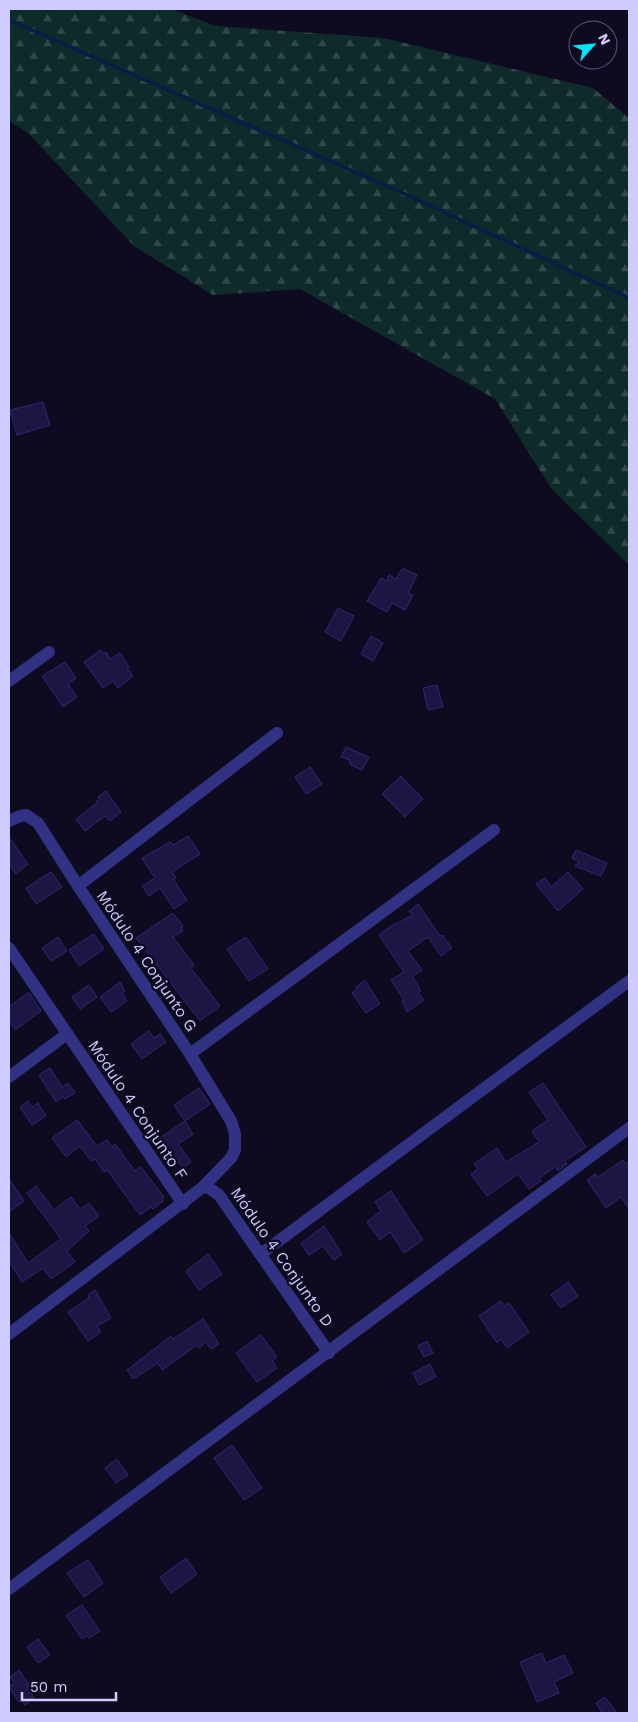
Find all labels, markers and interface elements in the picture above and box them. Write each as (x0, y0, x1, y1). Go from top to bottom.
north arrow (568, 20, 618, 70)
text: N (595, 31, 614, 47)
street label: Módulo 4 Conjunto G (93, 887, 201, 1035)
street label: Módulo 4 Conjunto F (84, 1037, 192, 1184)
street label: Módulo 4 Conjunto D (227, 1184, 337, 1330)
scale bar (22, 1670, 116, 1702)
text: 50 m (30, 1678, 67, 1696)

